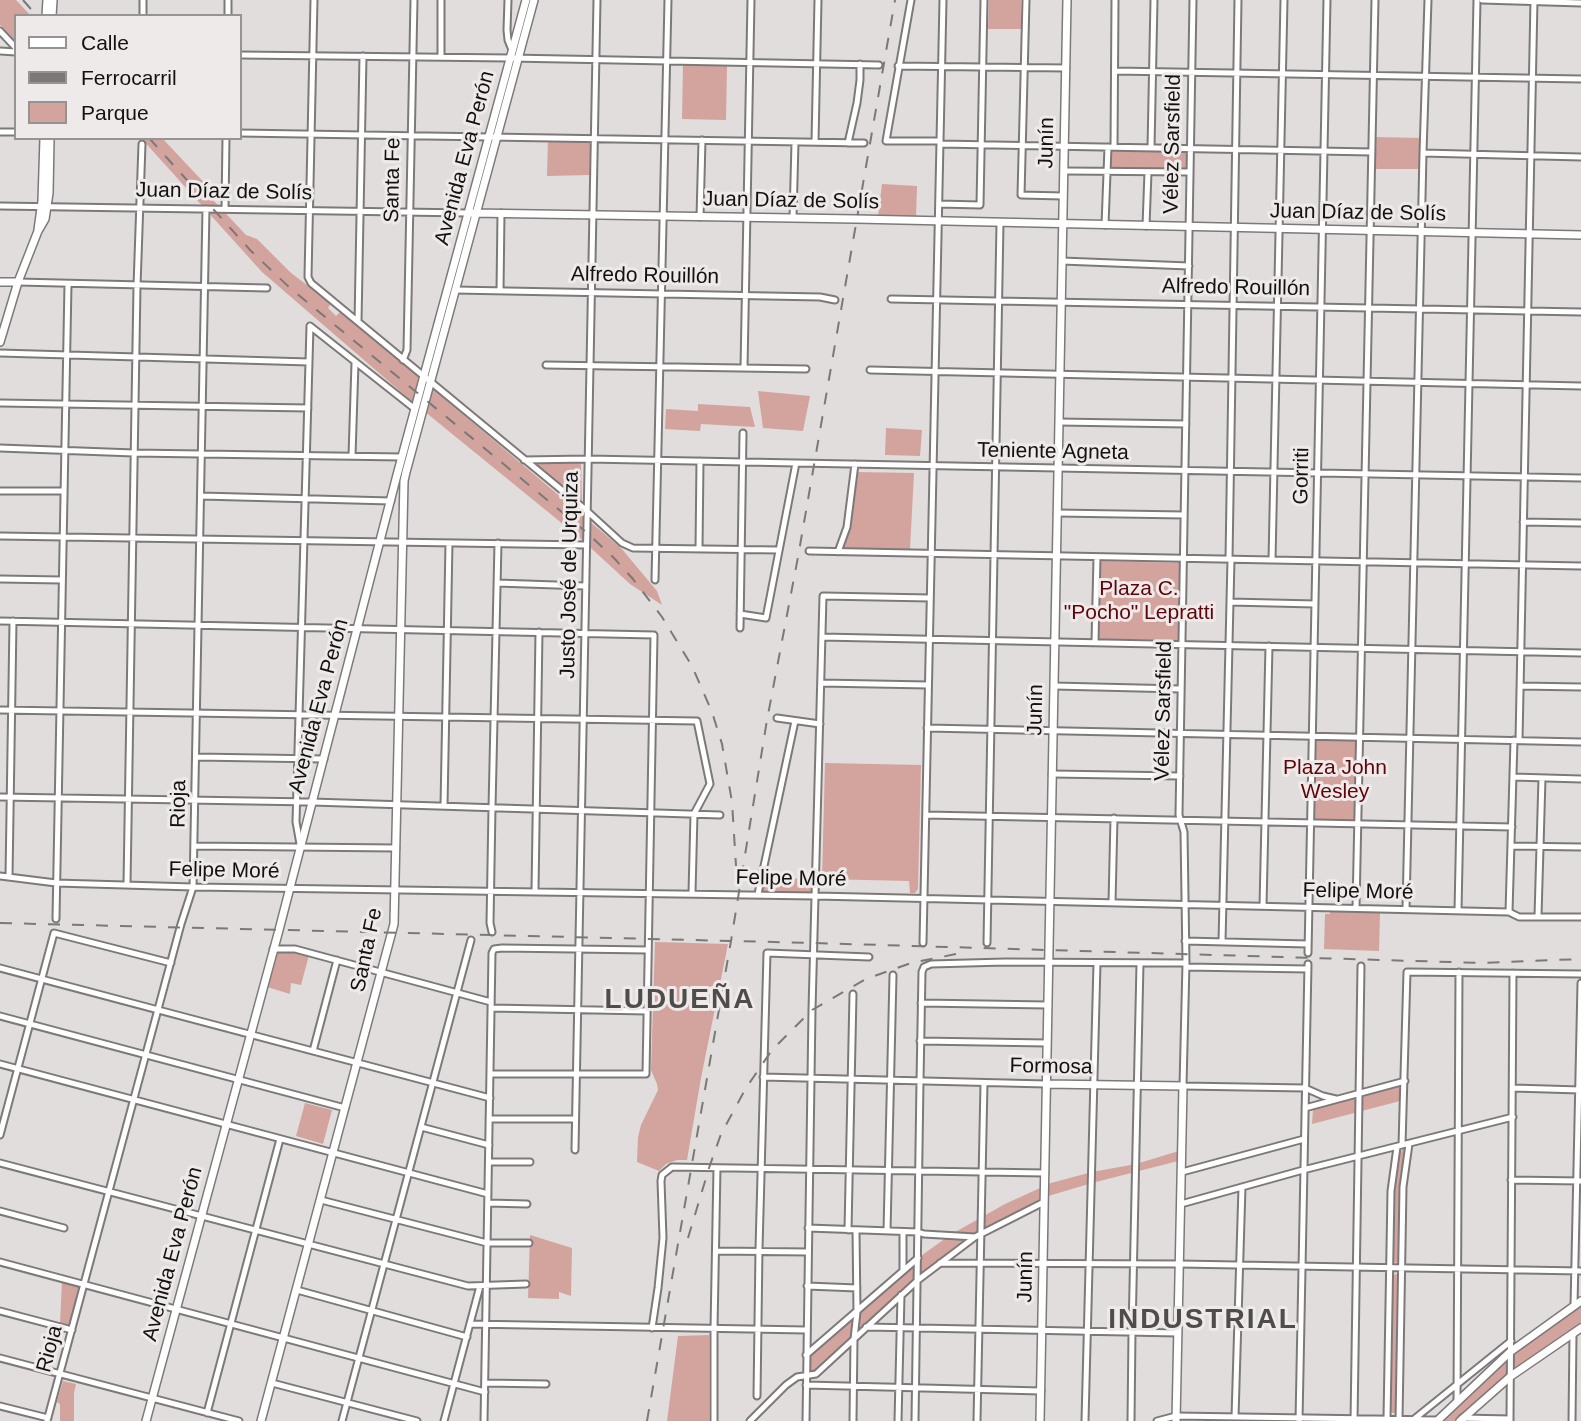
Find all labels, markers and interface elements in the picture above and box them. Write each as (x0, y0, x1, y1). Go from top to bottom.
legend (14, 14, 242, 140)
text: Calle (81, 31, 129, 54)
text: Ferrocarril (81, 66, 177, 89)
street label: Avenida Eva Perón (430, 68, 500, 248)
street label: Vélez Sarsfield (1159, 74, 1187, 214)
text: Parque (81, 101, 149, 124)
street label: Junín (1034, 117, 1060, 169)
street label: Santa Fe (380, 137, 406, 223)
street label: Juan Díaz de Solís (136, 178, 312, 206)
street label: Juan Díaz de Solís (703, 187, 879, 215)
street label: Juan Díaz de Solís (1270, 199, 1446, 227)
street label: Alfredo Rouillón (571, 262, 719, 290)
street label: Alfredo Rouillón (1162, 274, 1310, 302)
street label: Teniente Agneta (977, 438, 1129, 466)
street label: Gorriti (1289, 447, 1315, 505)
street label: Justo José de Urquiza (556, 471, 584, 679)
park label: Plaza C. "Pocho" Lepratti (1064, 576, 1214, 626)
street label: Avenida Eva Perón (284, 616, 354, 796)
street label: Vélez Sarsfield (1150, 641, 1178, 781)
street label: Junín (1023, 684, 1049, 736)
park label: Plaza John Wesley (1283, 755, 1387, 805)
street label: Rioja (166, 780, 192, 828)
street label: Felipe Moré (168, 857, 280, 885)
street label: Felipe Moré (735, 865, 847, 893)
street label: Felipe Moré (1302, 878, 1414, 906)
street label: Santa Fe (346, 906, 388, 994)
district label: LUDUEÑA (605, 983, 755, 1017)
street label: Formosa (1009, 1054, 1093, 1080)
street label: Avenida Eva Perón (138, 1164, 208, 1344)
street label: Junín (1013, 1251, 1039, 1303)
district label: INDUSTRIAL (1109, 1303, 1297, 1337)
street label: Rioja (32, 1323, 68, 1375)

